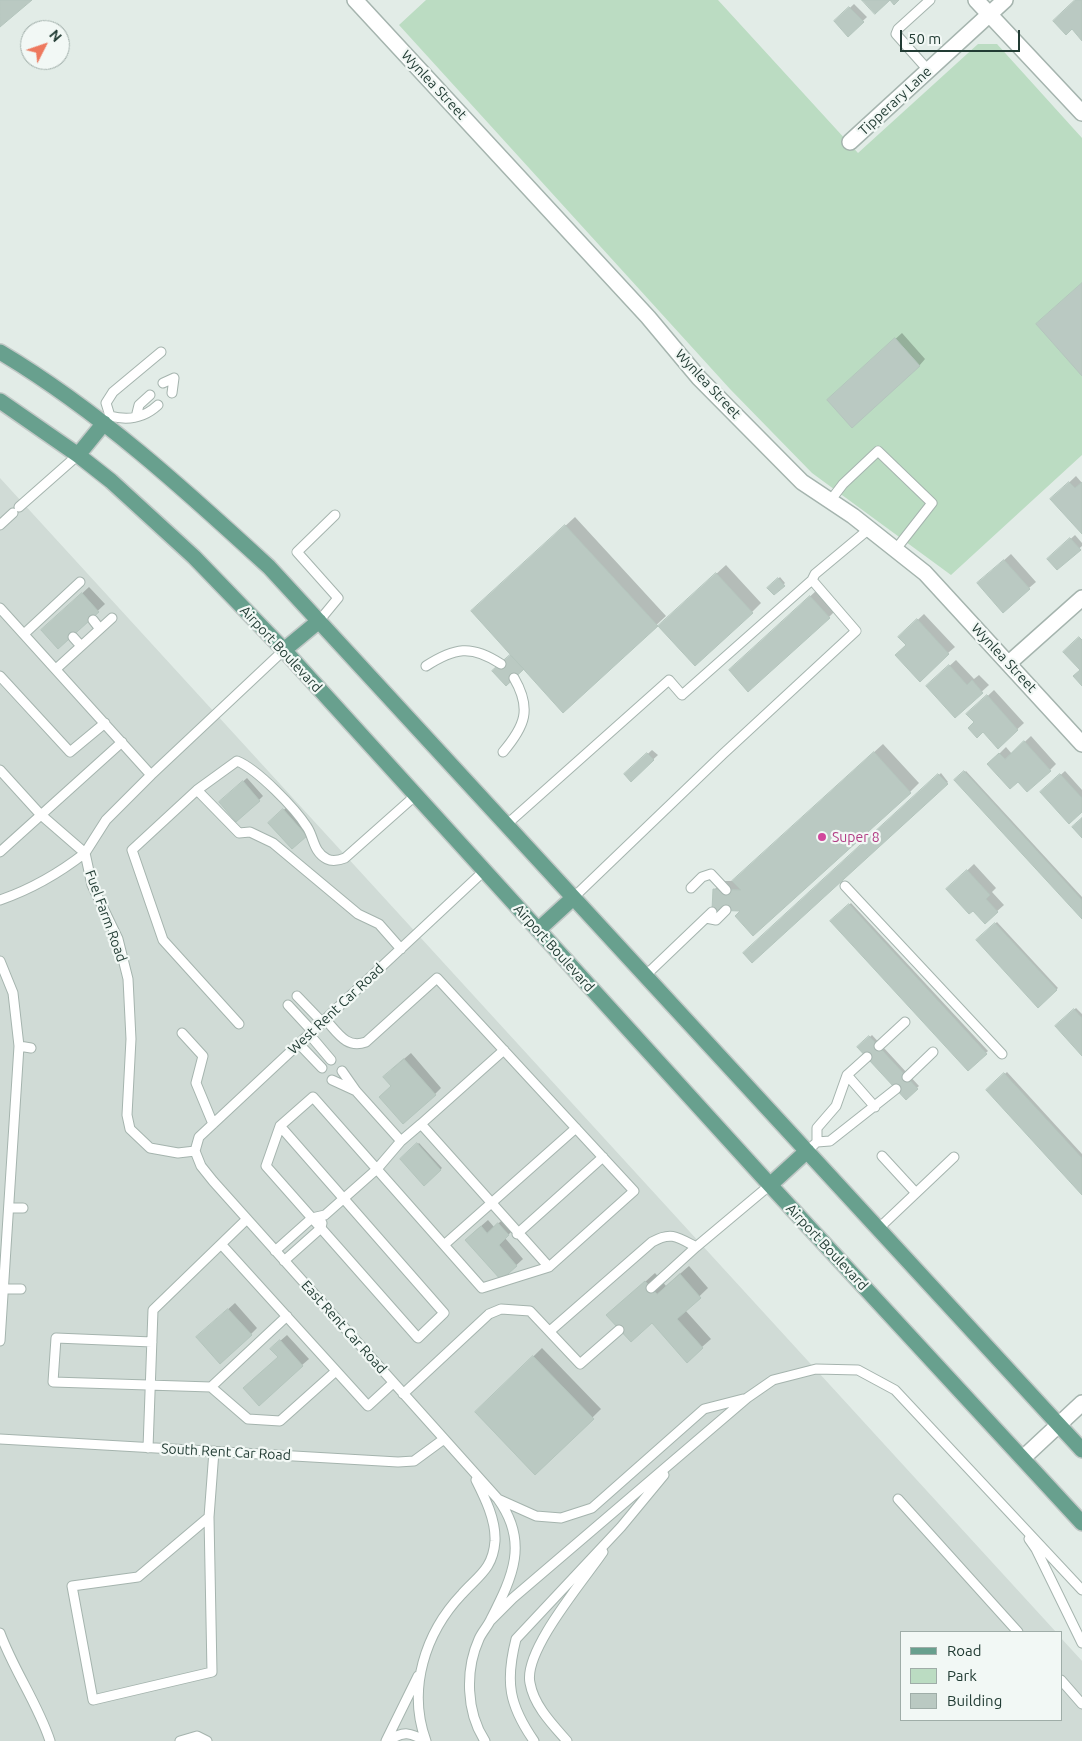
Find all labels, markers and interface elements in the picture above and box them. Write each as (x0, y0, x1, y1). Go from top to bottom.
north arrow (20, 20, 70, 70)
scale bar (902, 20, 1022, 52)
text: N (46, 27, 65, 45)
text: 50 m (908, 30, 941, 47)
street label: Wynlea Street (398, 47, 470, 123)
street label: Tipperary Lane (855, 63, 935, 139)
street label: Wynlea Street (672, 346, 744, 422)
street label: Airport Boulevard (237, 602, 325, 696)
street label: Wynlea Street (968, 620, 1040, 696)
place label: Super 8 (832, 829, 880, 845)
marker: Super 8 (816, 831, 828, 843)
street label: Fuel Farm Road (82, 868, 130, 964)
street label: Airport Boulevard (510, 901, 598, 995)
street label: West Rent Car Road (285, 960, 387, 1058)
street label: Airport Boulevard (783, 1200, 871, 1294)
street label: East Rent Car Road (298, 1277, 390, 1377)
street label: South Rent Car Road (161, 1440, 291, 1464)
legend (900, 1631, 1062, 1721)
text: Road (947, 1642, 982, 1659)
text: Park (947, 1667, 977, 1684)
text: Building (947, 1692, 1002, 1709)

